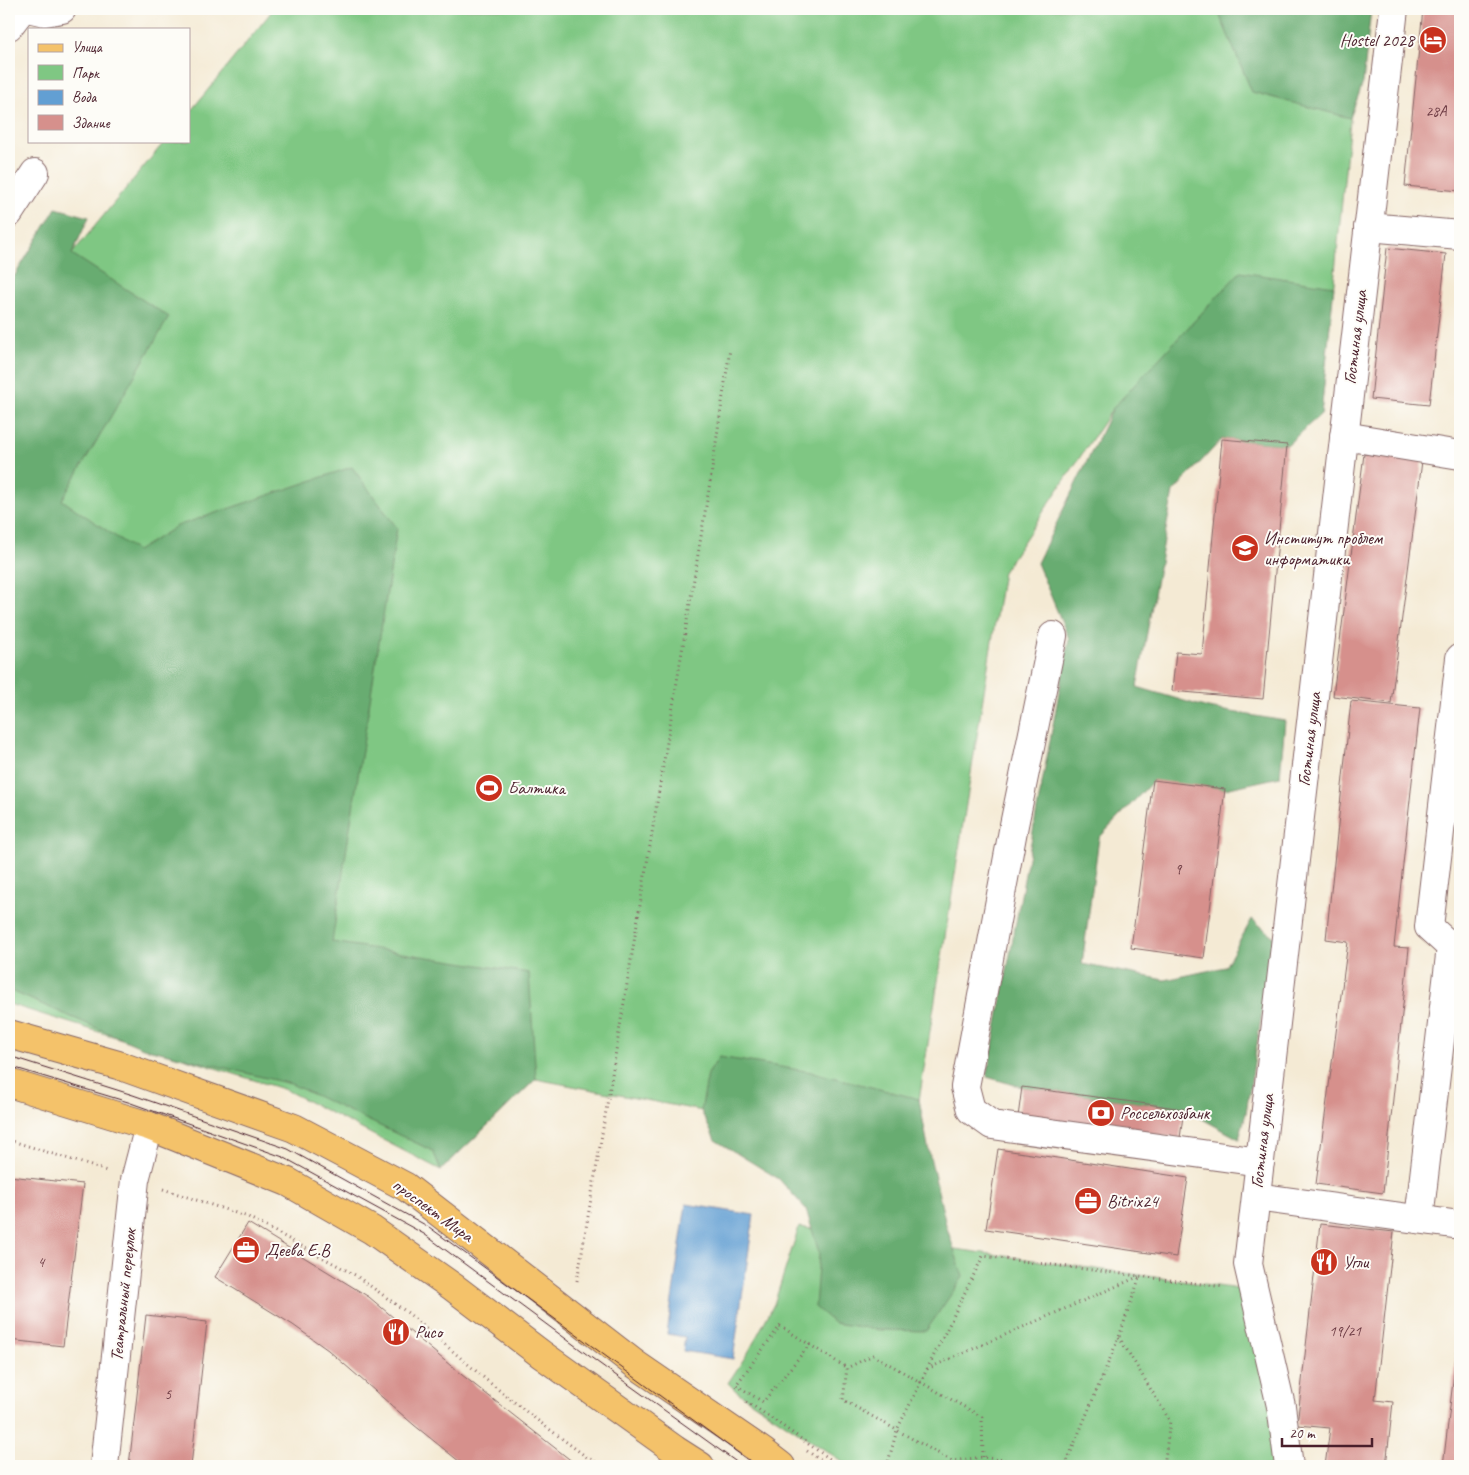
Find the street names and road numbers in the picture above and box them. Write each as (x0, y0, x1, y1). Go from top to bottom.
street label: Гостиная улица (1338, 288, 1372, 385)
street label: Гостиная улица (1292, 690, 1326, 787)
street label: Гостиная улица (1245, 1092, 1279, 1189)
street label: проспект Мира (388, 1173, 479, 1247)
street label: Театральный переулок (105, 1225, 141, 1362)

